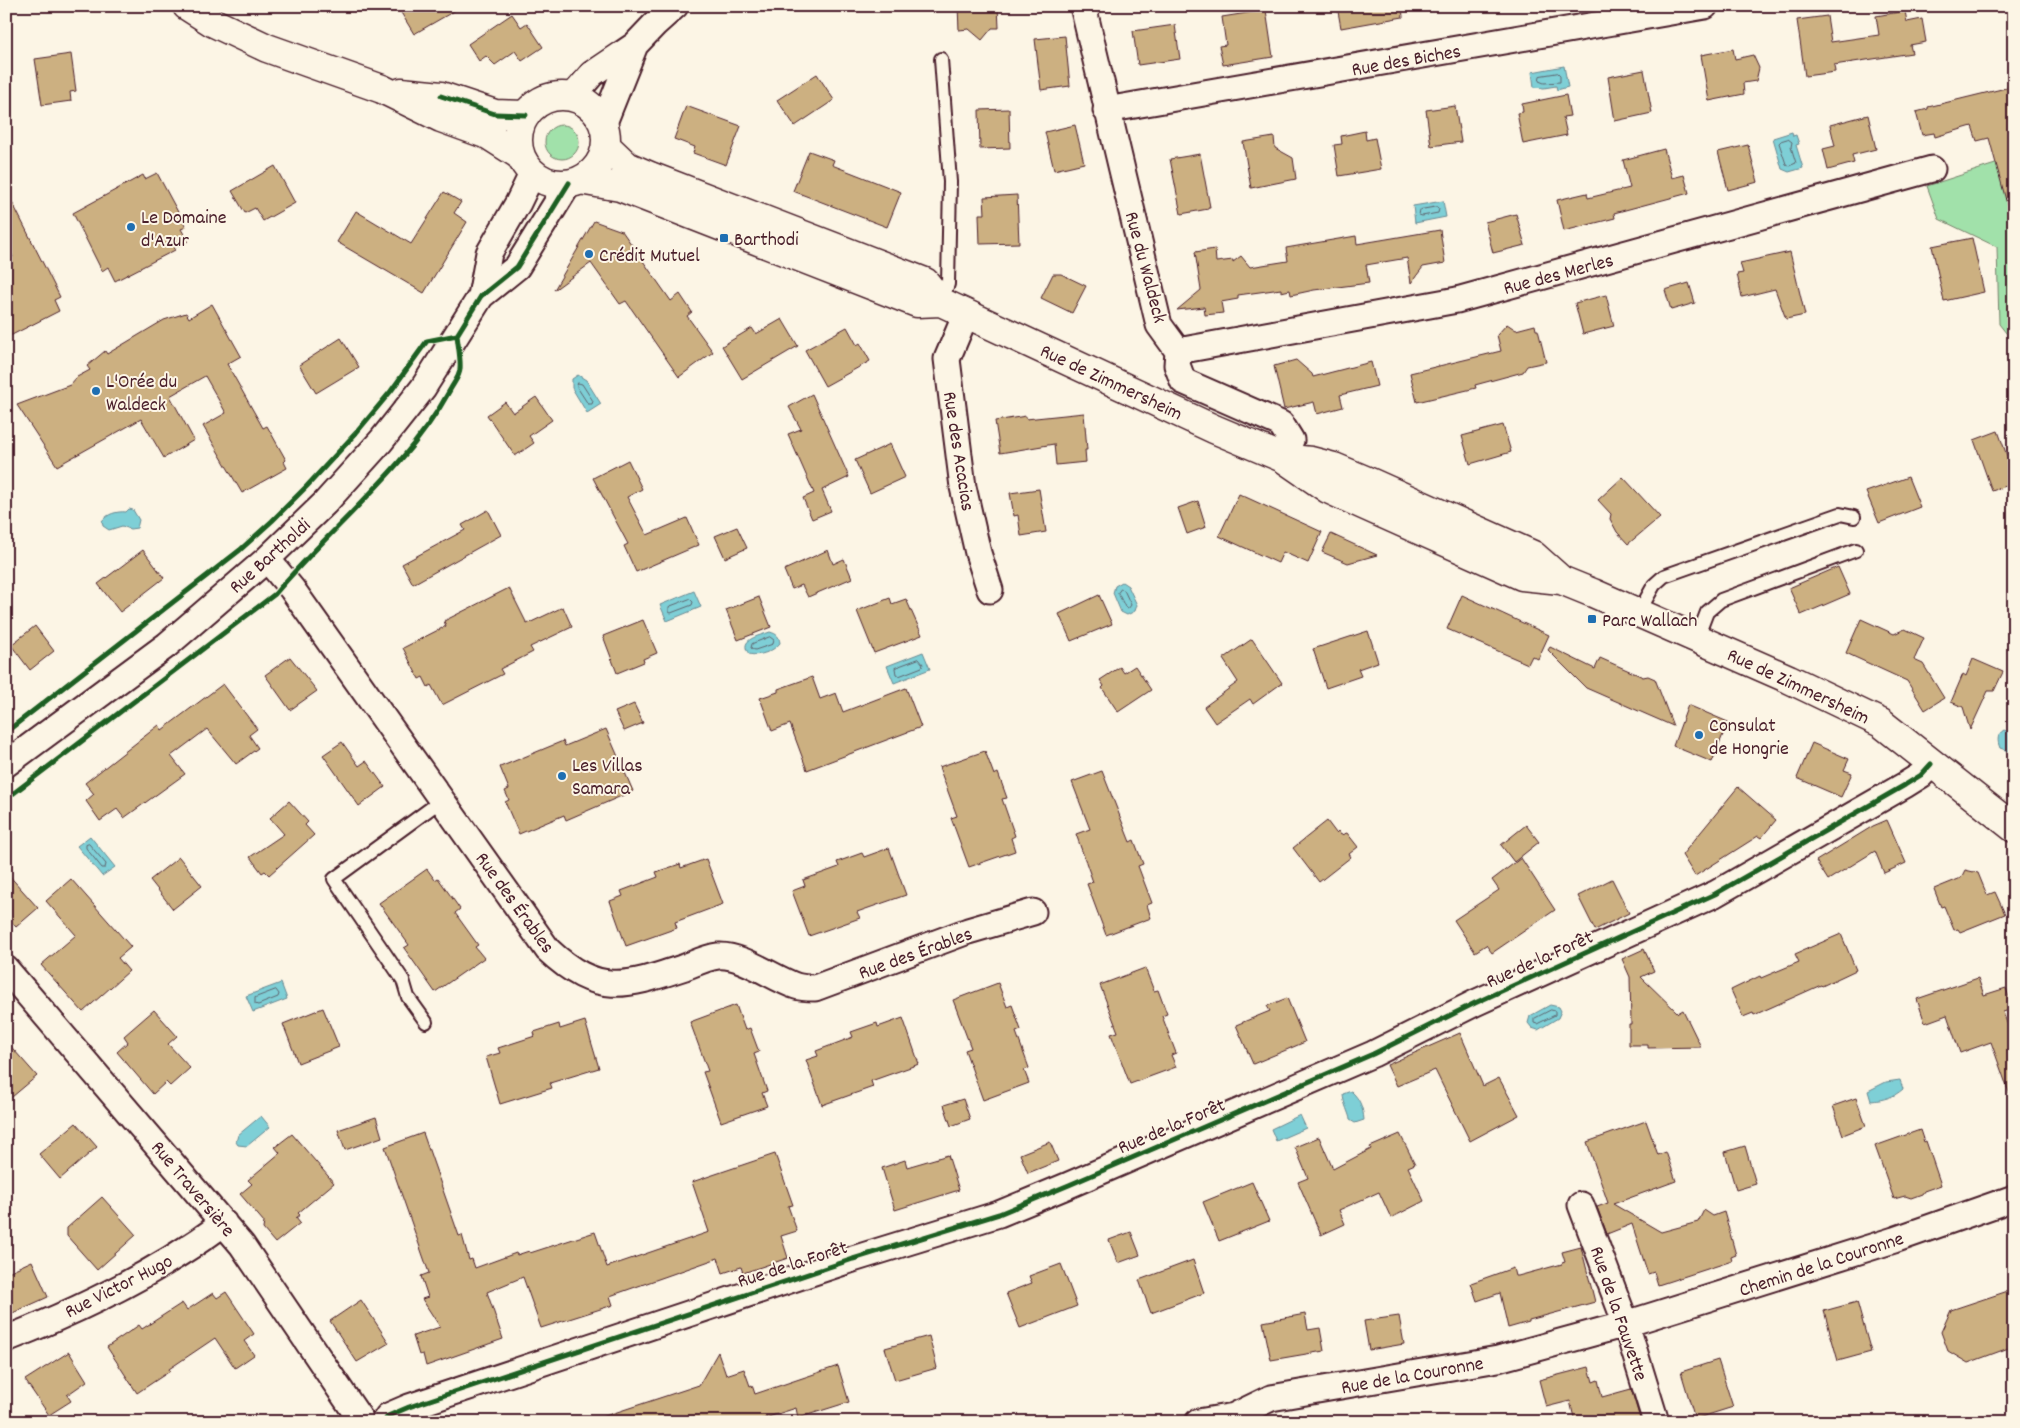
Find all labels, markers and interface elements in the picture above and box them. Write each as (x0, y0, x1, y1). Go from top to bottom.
street label: Rue des Biches (1350, 39, 1463, 85)
place label: Le Domaine d'Azur (141, 205, 227, 256)
street label: Rue du Waldeck (1116, 209, 1172, 327)
marker: Le Domaine d'Azur (125, 221, 137, 233)
place label: Barthodi (734, 227, 799, 255)
marker: Barthodi (718, 232, 730, 244)
place label: Crédit Mutuel (599, 243, 700, 271)
marker: Crédit Mutuel (583, 248, 595, 260)
street label: Rue des Merles (1501, 248, 1617, 304)
street label: Rue de Zimmersheim (1035, 338, 1187, 429)
place label: L'Orée du Waldeck (106, 369, 177, 420)
marker: L'Orée du Waldeck (90, 385, 102, 397)
street label: Rue des Acacias (934, 390, 980, 513)
street label: Rue Bartholdi (224, 513, 318, 602)
place label: Parc Wallach (1602, 608, 1697, 636)
marker: Parc Wallach (1586, 613, 1598, 625)
street label: Rue de Zimmersheim (1722, 642, 1874, 733)
place label: Consulat de Hongrie (1709, 713, 1789, 764)
marker: Consulat de Hongrie (1693, 729, 1705, 741)
place label: Les Villas Samara (572, 753, 643, 804)
marker: Les Villas Samara (556, 770, 568, 782)
street label: Rue des Érables (467, 847, 560, 960)
street label: Rue des Érables (855, 921, 977, 988)
street label: Rue de la Forêt (1482, 925, 1598, 997)
street label: Rue de la Forêt (1114, 1093, 1230, 1163)
street label: Rue Traversière (143, 1136, 240, 1244)
street label: Chemin de la Couronne (1736, 1226, 1908, 1306)
street label: Rue de la Forêt (734, 1235, 852, 1297)
street label: Rue de la Fauvette (1581, 1243, 1653, 1385)
street label: Rue Victor Hugo (60, 1248, 178, 1327)
street label: Rue de la Couronne (1339, 1351, 1486, 1403)

